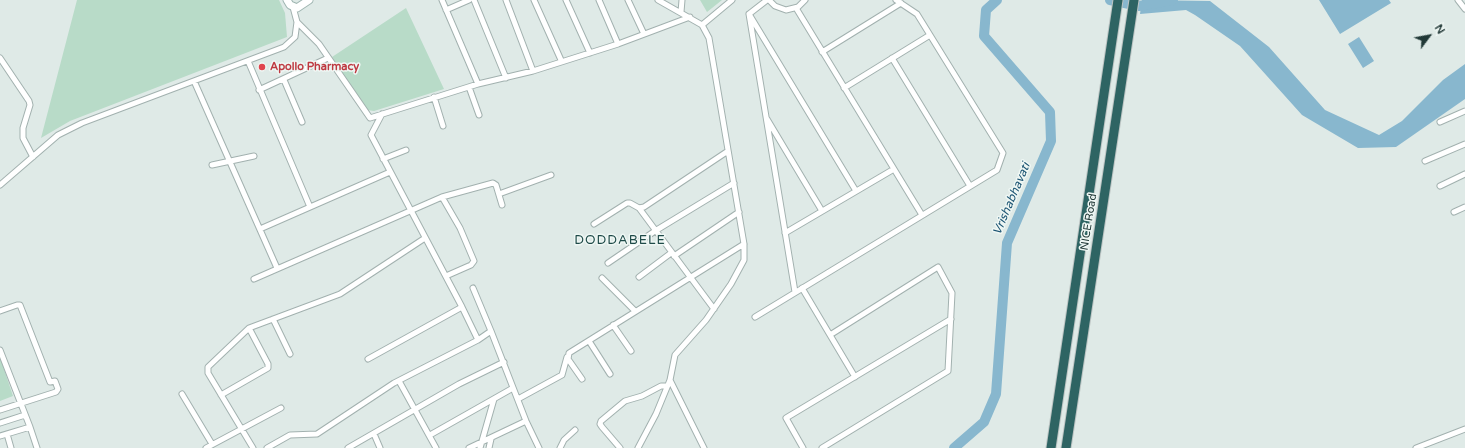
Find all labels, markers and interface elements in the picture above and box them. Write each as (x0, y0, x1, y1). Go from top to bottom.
north arrow (1409, 16, 1449, 56)
text: N (1432, 22, 1447, 37)
place label: Apollo Pharmacy (270, 60, 359, 74)
marker: Apollo Pharmacy (257, 62, 267, 72)
water label: Vrishabhavati (990, 161, 1034, 237)
street label: NICE Road (1078, 193, 1100, 251)
district label: DODDABELE (574, 233, 666, 249)

